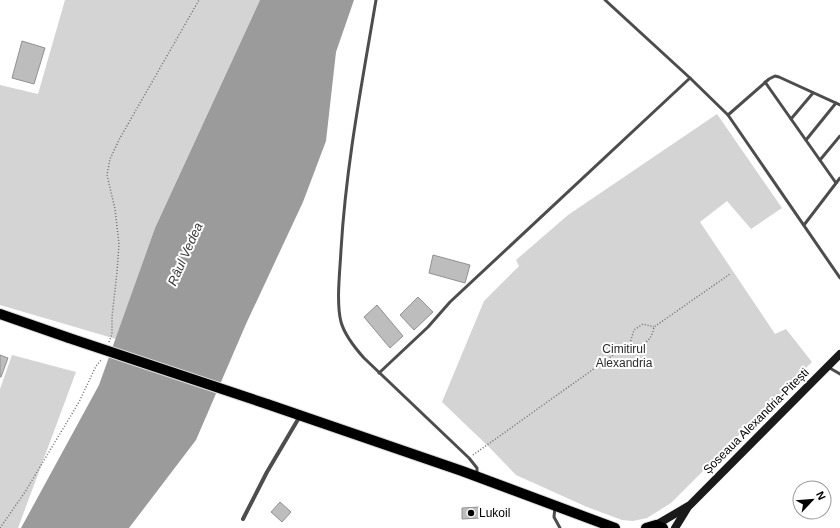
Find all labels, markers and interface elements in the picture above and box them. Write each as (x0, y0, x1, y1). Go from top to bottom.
water label: Râul Vedea (164, 220, 206, 288)
park label: Cimitirul Alexandria (596, 342, 653, 370)
street label: Șoseaua Alexandria-Pitești (700, 365, 812, 477)
north arrow (792, 480, 832, 520)
text: N (814, 489, 828, 502)
place label: Lukoil (479, 506, 510, 520)
marker: Lukoil (466, 508, 476, 518)

